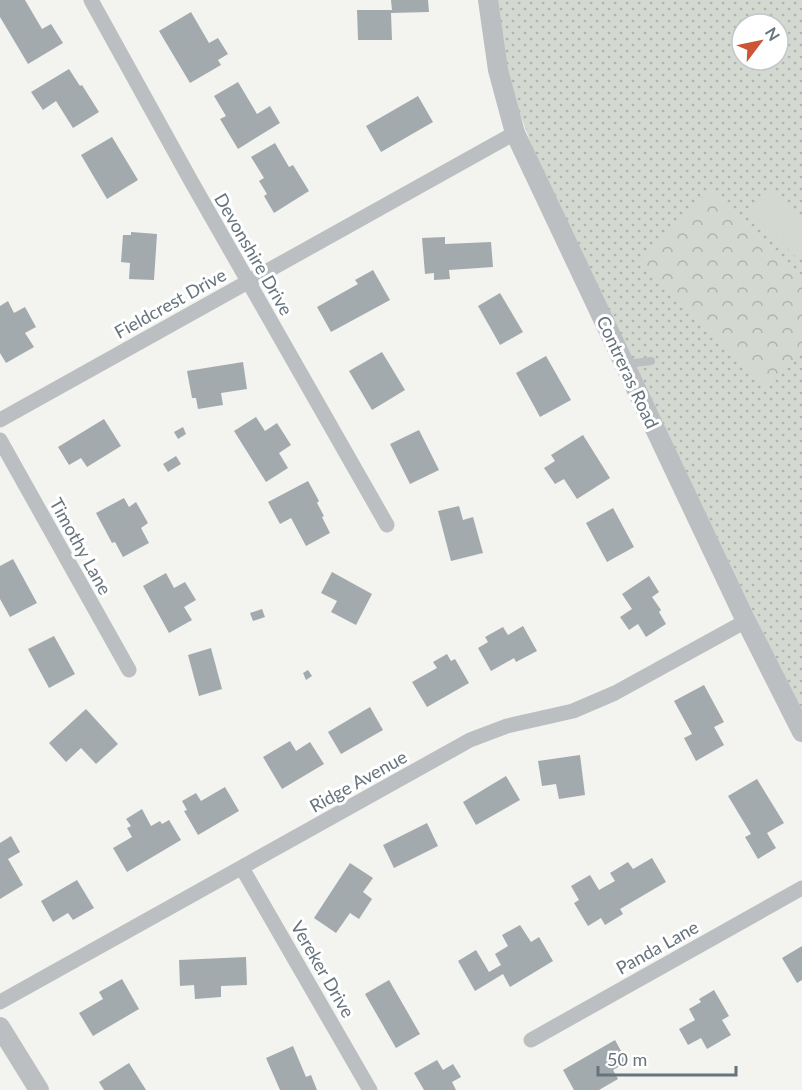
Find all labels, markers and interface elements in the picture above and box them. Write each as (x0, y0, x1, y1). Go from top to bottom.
north arrow (730, 12, 790, 72)
text: N (762, 24, 784, 44)
street label: Devonshire Drive (210, 189, 298, 319)
street label: Fieldcrest Drive (110, 263, 230, 343)
street label: Contreras Road (592, 312, 664, 432)
street label: Timothy Lane (45, 494, 117, 598)
street label: Ridge Avenue (305, 745, 411, 817)
street label: Panda Lane (612, 915, 702, 979)
street label: Vereker Drive (287, 917, 359, 1021)
scale bar (598, 1039, 736, 1077)
text: 50 m (607, 1048, 647, 1070)

